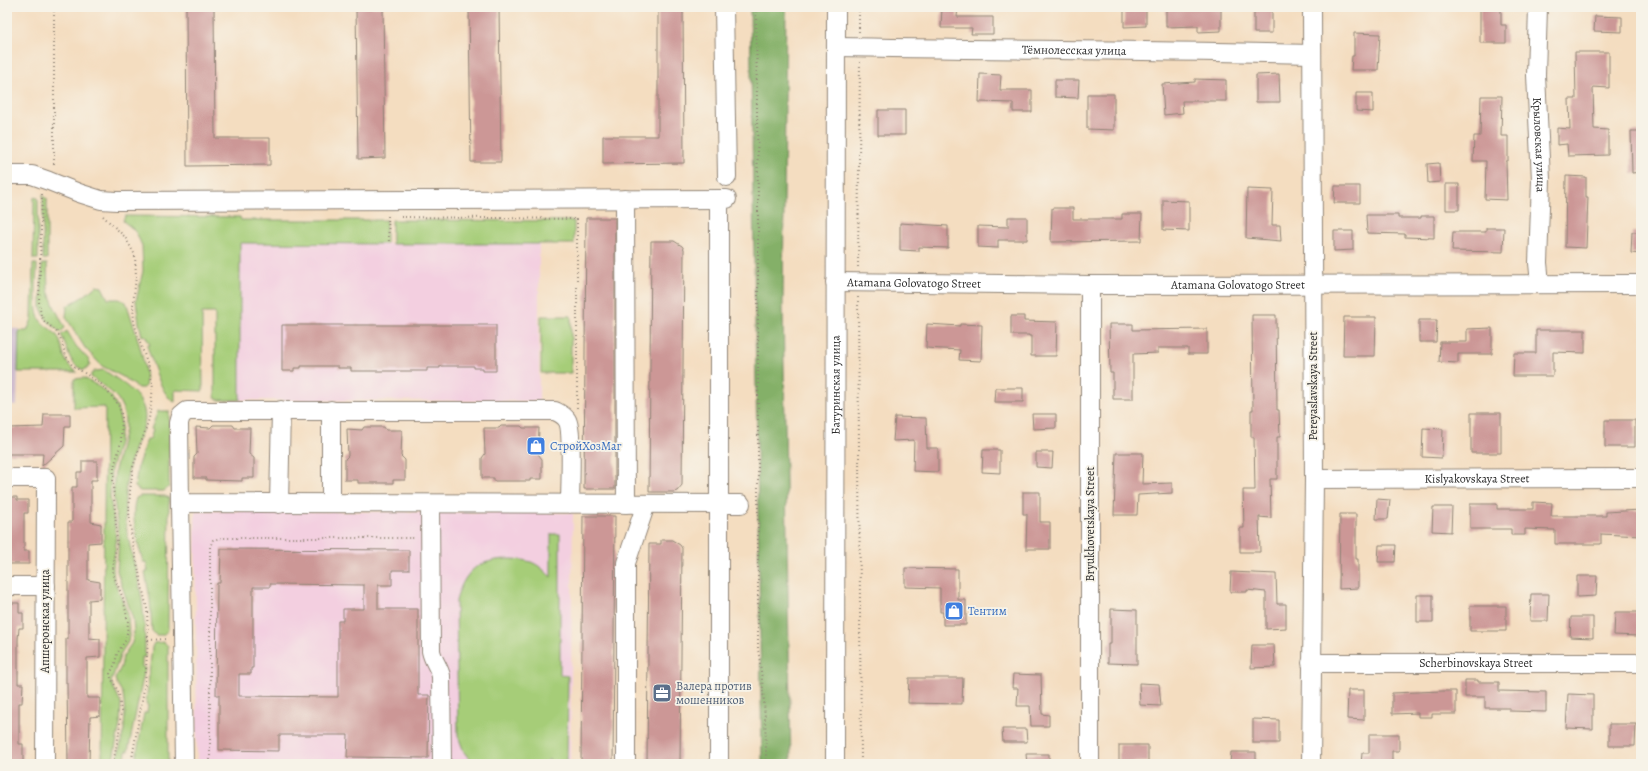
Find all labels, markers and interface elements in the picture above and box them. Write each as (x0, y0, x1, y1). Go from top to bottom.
street label: Тёмнолесская улица (1022, 42, 1127, 59)
street label: Крыловская улица (1529, 97, 1549, 193)
street label: Atamana Golovatogo Street (846, 274, 981, 292)
street label: Atamana Golovatogo Street (1170, 277, 1305, 293)
street label: Pereyaslavskaya Street (1305, 331, 1321, 441)
street label: Батуринская улица (827, 335, 844, 435)
shop icon: СтройХозМаг (525, 435, 547, 457)
place label: СтройХозМаг (550, 438, 622, 454)
street label: Bryukhovetskaya Street (1082, 467, 1098, 581)
street label: Kislyakovskaya Street (1424, 470, 1530, 487)
street label: Апшеронская улица (37, 569, 53, 674)
shop icon: Тентим (943, 600, 965, 622)
place label: Тентим (968, 603, 1007, 619)
street label: Scherbinovskaya Street (1419, 655, 1533, 671)
place label: Валера против мошенников (676, 678, 752, 708)
office icon: Валера против мошенников (651, 682, 673, 704)

